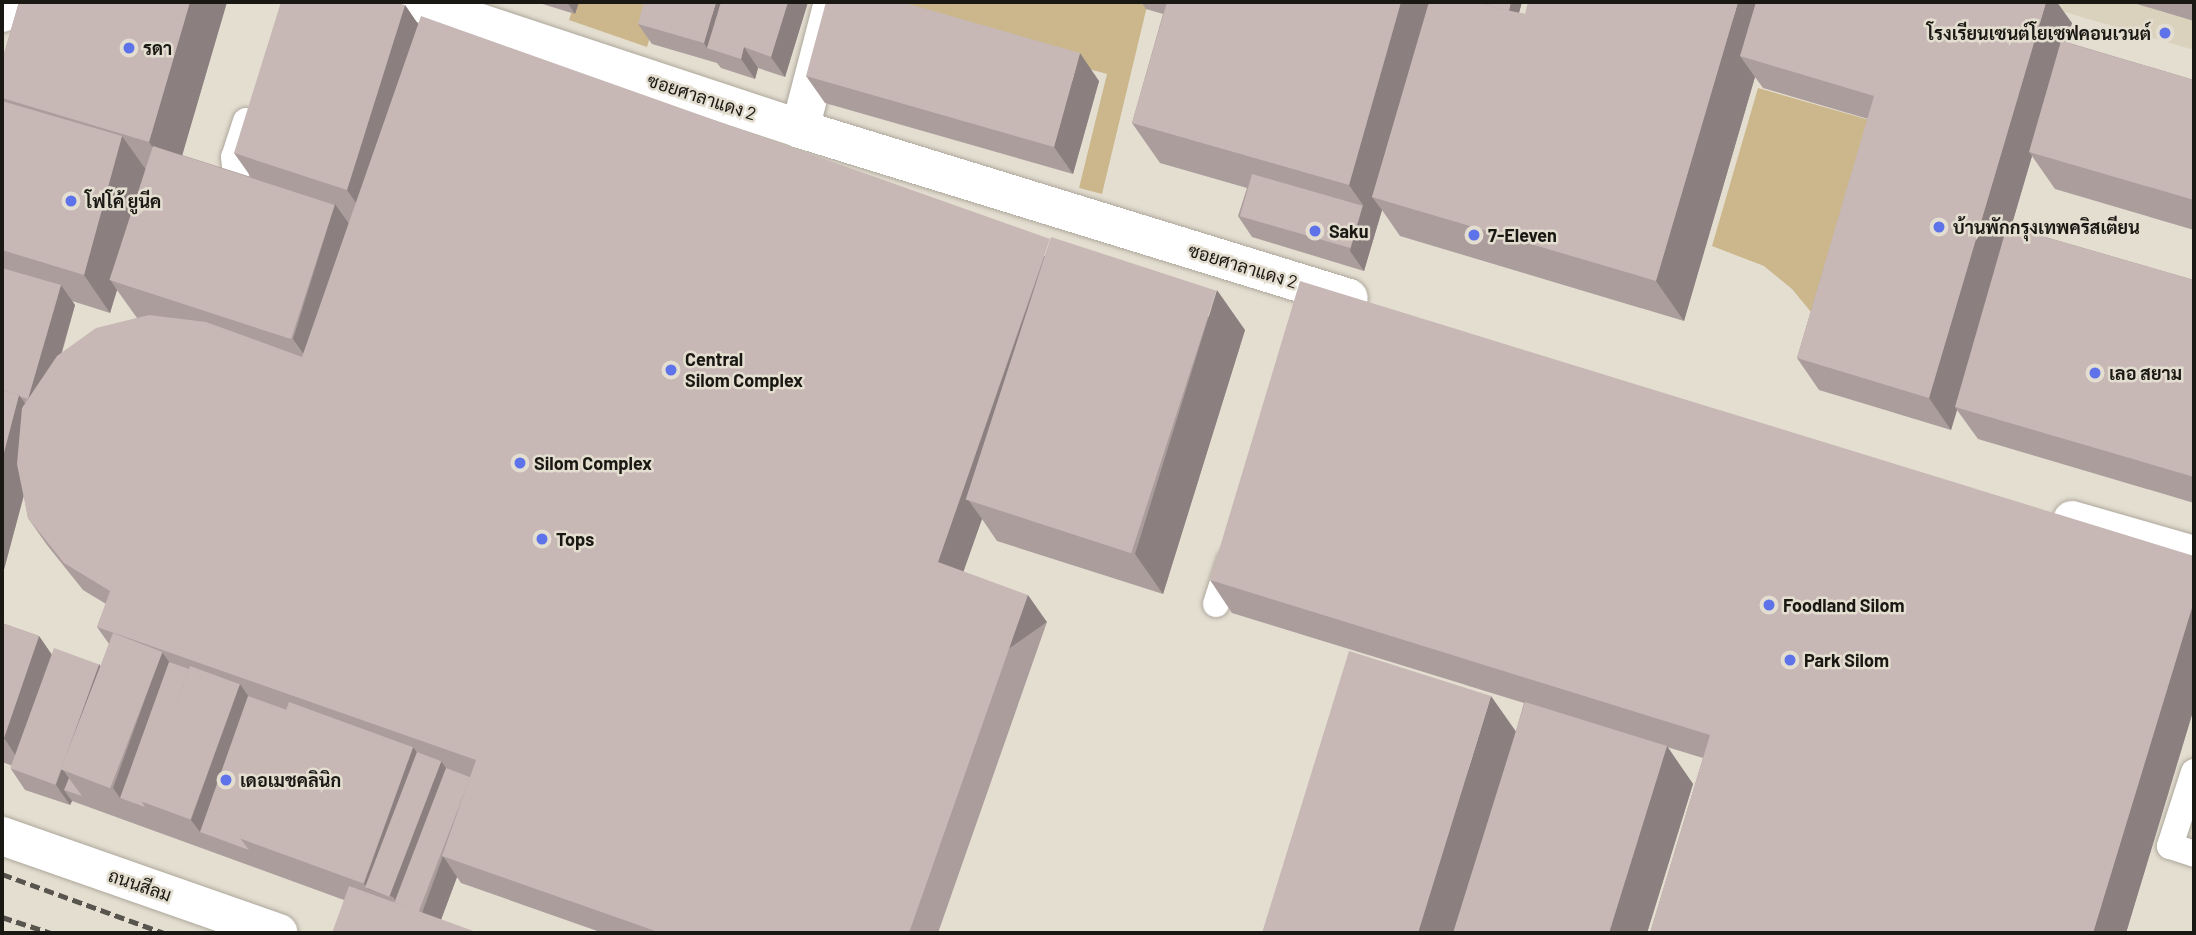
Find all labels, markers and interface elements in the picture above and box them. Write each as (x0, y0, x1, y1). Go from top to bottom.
place label: โรงเรียนเซนต์โยเซฟคอนเวนต์ (1927, 22, 2151, 44)
marker: โรงเรียนเซนต์โยเซฟคอนเวนต์ (2157, 25, 2173, 41)
place label: รดา (143, 37, 172, 59)
marker: รดา (121, 40, 137, 56)
street label: ซอยศาลาแดง 2 (645, 69, 759, 125)
place label: โฟโค้ ยูนีค (85, 190, 161, 212)
marker: โฟโค้ ยูนีค (63, 193, 79, 209)
place label: บ้านพักกรุงเทพคริสเตียน (1953, 216, 2140, 238)
marker: บ้านพักกรุงเทพคริสเตียน (1931, 219, 1947, 235)
place label: Saku (1329, 220, 1369, 242)
marker: Saku (1307, 223, 1323, 239)
place label: 7-Eleven (1488, 224, 1557, 246)
marker: 7-Eleven (1466, 227, 1482, 243)
street label: ซอยศาลาแดง 2 (1186, 239, 1300, 293)
place label: Central Silom Complex (685, 349, 803, 392)
marker: Central Silom Complex (663, 362, 679, 378)
place label: เลอ สยาม (2109, 362, 2182, 384)
marker: เลอ สยาม (2087, 365, 2103, 381)
place label: Silom Complex (534, 452, 652, 474)
marker: Silom Complex (512, 455, 528, 471)
place label: Tops (556, 528, 594, 550)
marker: Tops (534, 531, 550, 547)
place label: Foodland Silom (1783, 594, 1904, 616)
marker: Foodland Silom (1761, 597, 1777, 613)
place label: Park Silom (1804, 649, 1889, 671)
marker: Park Silom (1782, 652, 1798, 668)
place label: เดอเมชคลินิก (240, 769, 341, 791)
marker: เดอเมชคลินิก (218, 772, 234, 788)
street label: ถนนสีลม (106, 864, 174, 906)

